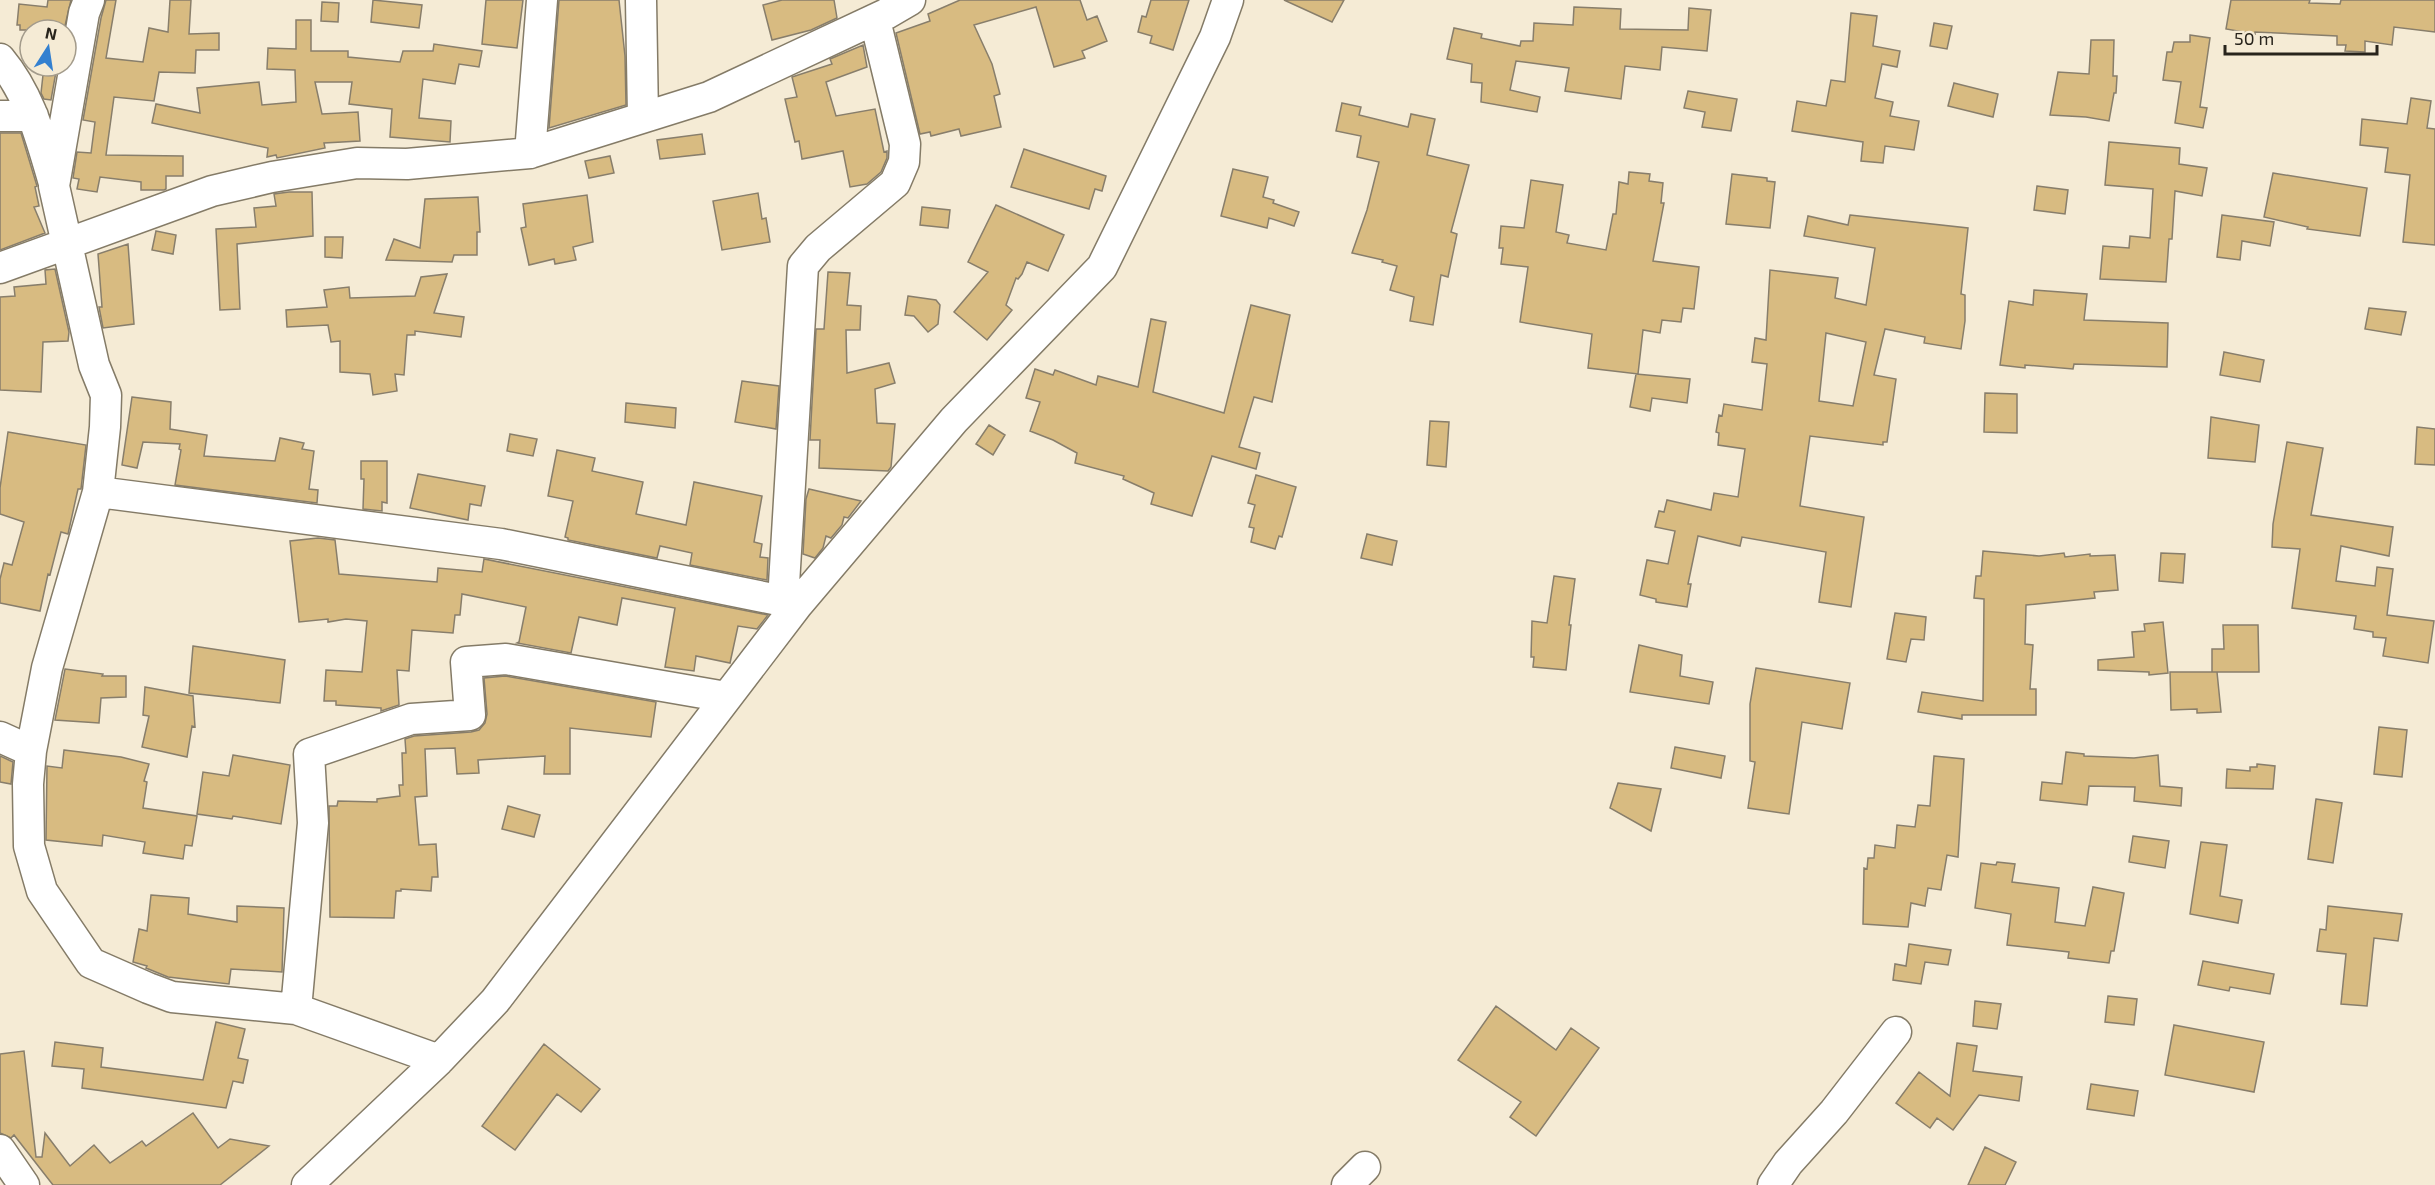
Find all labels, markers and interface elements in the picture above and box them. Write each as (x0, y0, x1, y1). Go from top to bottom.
north arrow (18, 18, 78, 78)
scale bar (2225, 18, 2376, 56)
text: N (44, 22, 59, 43)
text: 50 m (2234, 27, 2274, 49)

